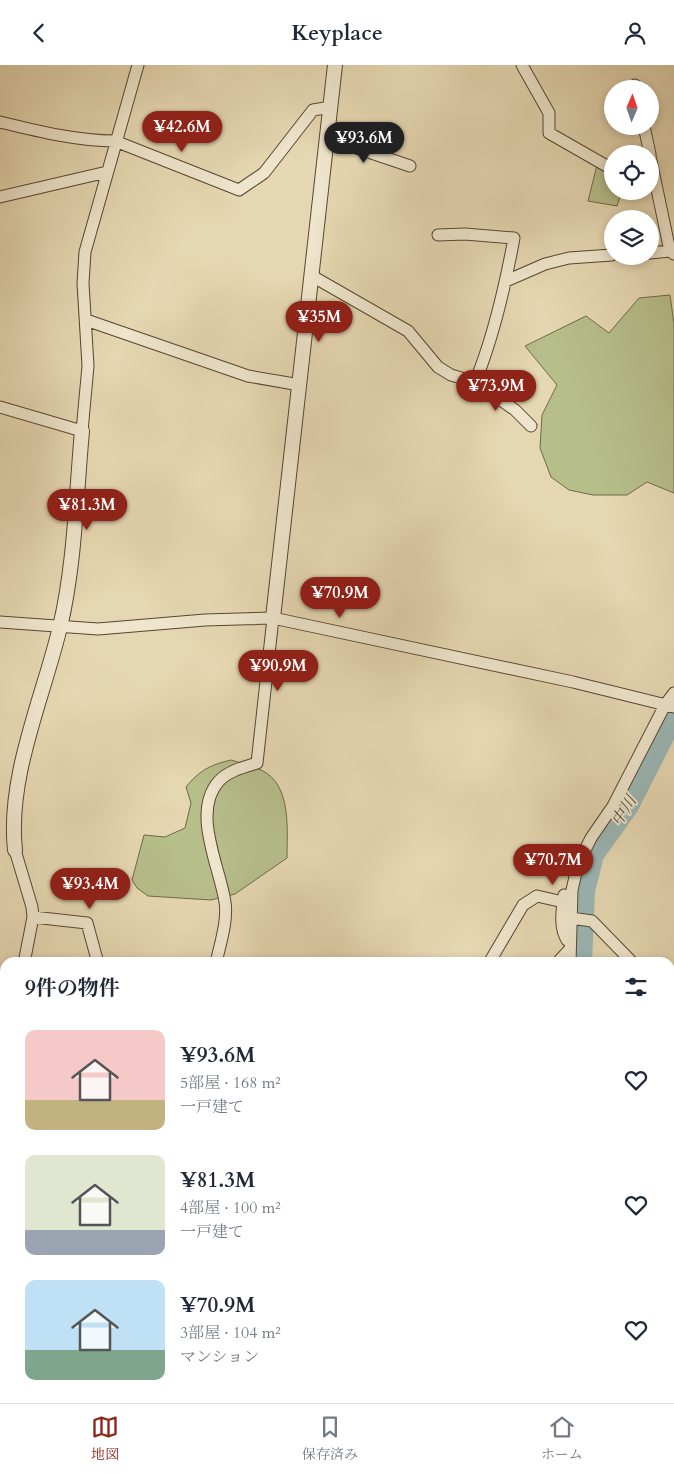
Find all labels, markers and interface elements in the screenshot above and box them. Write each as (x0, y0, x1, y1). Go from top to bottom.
text: Keyplace (291, 18, 383, 48)
icon: back (25, 19, 53, 47)
icon: person (621, 19, 649, 47)
north arrow (604, 80, 659, 135)
map controls (604, 80, 659, 265)
pin: ¥42.6M (141, 111, 223, 153)
text: ¥42.6M (153, 116, 211, 138)
pin: ¥93.6M (323, 121, 405, 164)
text: ¥93.6M (335, 127, 393, 149)
button: locate (604, 145, 659, 200)
button: layers (604, 210, 659, 265)
pin: ¥35M (289, 301, 349, 343)
text: ¥35M (297, 306, 341, 328)
pin: ¥73.9M (455, 369, 537, 412)
text: ¥73.9M (467, 375, 525, 397)
pin: ¥81.3M (46, 489, 128, 531)
text: ¥81.3M (58, 494, 116, 516)
pin: ¥70.9M (299, 577, 381, 619)
text: ¥70.9M (311, 582, 369, 604)
pin: ¥90.9M (237, 649, 319, 692)
text: ¥90.9M (249, 655, 307, 677)
water label: 中川 (606, 790, 643, 830)
pin: ¥70.7M (512, 843, 594, 886)
text: ¥70.7M (524, 849, 582, 871)
pin: ¥93.4M (49, 867, 131, 910)
text: ¥93.4M (61, 873, 119, 895)
icon: filters (622, 973, 650, 1001)
text: 9件の物件 (25, 974, 120, 1003)
text: ¥93.6M (180, 1041, 256, 1070)
icon: home (65, 1050, 125, 1110)
icon: heart (622, 1066, 650, 1094)
text: 5部屋 · 168 m² (180, 1072, 281, 1094)
text: 一戸建て (180, 1096, 244, 1118)
text: ¥81.3M (180, 1166, 256, 1195)
icon: home (65, 1175, 125, 1235)
icon: heart (622, 1191, 650, 1219)
text: 4部屋 · 100 m² (180, 1197, 281, 1219)
text: 一戸建て (180, 1221, 244, 1243)
text: ¥70.9M (180, 1291, 256, 1320)
icon: home (65, 1300, 125, 1360)
icon: heart (622, 1316, 650, 1344)
text: 3部屋 · 104 m² (180, 1322, 281, 1344)
text: マンション (180, 1346, 259, 1368)
tab: 地図 (91, 1413, 119, 1464)
tab: 保存済み (302, 1413, 358, 1464)
tab: ホーム (541, 1413, 583, 1464)

